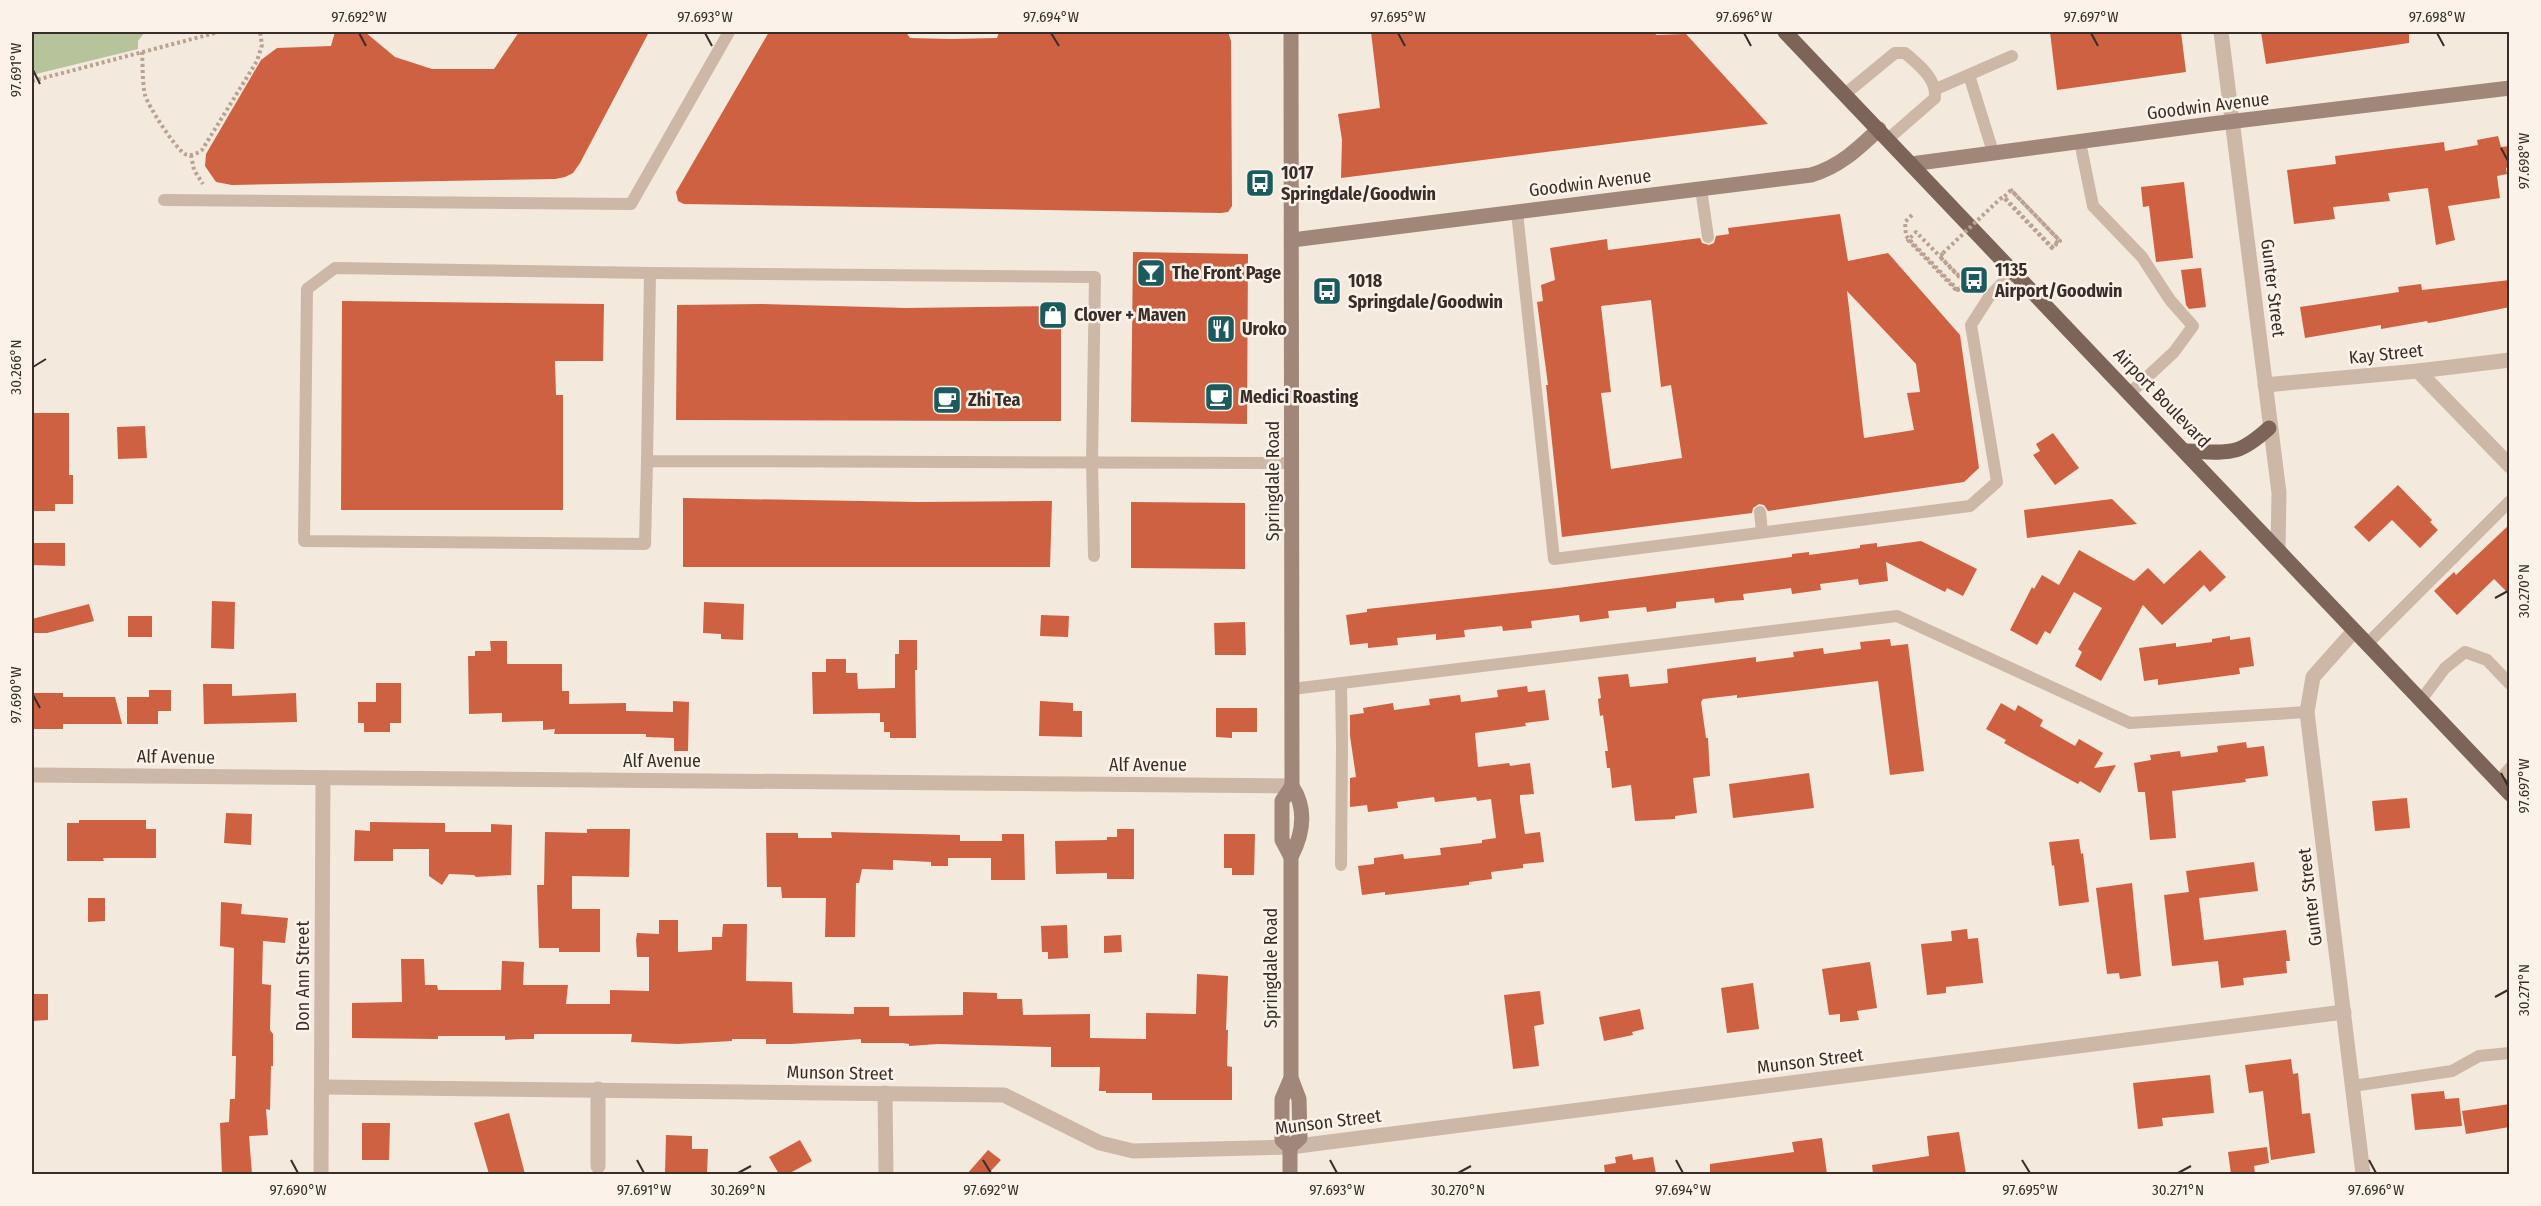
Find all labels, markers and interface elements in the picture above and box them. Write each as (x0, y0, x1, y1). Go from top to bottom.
text: 97.692°W (331, 8, 387, 26)
text: 97.693°W (677, 8, 733, 26)
text: 97.694°W (1023, 8, 1079, 26)
text: 97.695°W (1370, 8, 1426, 26)
text: 97.696°W (1716, 8, 1772, 26)
text: 97.697°W (2063, 8, 2119, 26)
text: 97.698°W (2409, 8, 2465, 26)
text: 97.691°W (7, 43, 25, 97)
street label: Goodwin Avenue (2146, 88, 2271, 124)
text: 97.698°W (2515, 133, 2533, 189)
place label: 1017 Springdale/Goodwin (1281, 162, 1436, 205)
street label: Goodwin Avenue (1528, 165, 1653, 201)
bus stop icon: 1017 Springdale/Goodwin (1244, 167, 1276, 199)
street label: Gunter Street (2256, 238, 2290, 338)
bar icon: The Front Page (1135, 257, 1167, 289)
place label: 1135 Airport/Goodwin (1994, 259, 2123, 302)
place label: The Front Page (1172, 262, 1281, 284)
bus stop icon: 1135 Airport/Goodwin (1958, 264, 1990, 296)
place label: 1018 Springdale/Goodwin (1348, 270, 1503, 313)
bus stop icon: 1018 Springdale/Goodwin (1311, 275, 1343, 307)
shop icon: Clover + Maven (1037, 299, 1069, 331)
place label: Clover + Maven (1074, 304, 1186, 326)
restaurant icon: Uroko (1205, 313, 1237, 345)
place label: Uroko (1242, 318, 1287, 340)
text: 30.266°N (7, 339, 25, 395)
street label: Kay Street (2348, 339, 2424, 369)
street label: Airport Boulevard (2109, 344, 2215, 452)
cafe icon: Medici Roasting (1203, 381, 1235, 413)
cafe icon: Zhi Tea (931, 384, 963, 416)
place label: Medici Roasting (1240, 386, 1358, 408)
place label: Zhi Tea (968, 389, 1021, 411)
street label: Springdale Road (1262, 421, 1284, 541)
text: 30.270°N (2515, 564, 2533, 618)
text: 97.690°W (7, 667, 25, 723)
street label: Alf Avenue (137, 745, 215, 769)
street label: Alf Avenue (623, 750, 701, 772)
street label: Alf Avenue (1109, 754, 1187, 776)
text: 97.697°W (2515, 758, 2533, 814)
street label: Gunter Street (2293, 847, 2327, 947)
street label: Springdale Road (1260, 908, 1282, 1028)
street label: Don Ann Street (292, 921, 314, 1031)
text: 30.271°N (2515, 964, 2533, 1016)
street label: Munson Street (1756, 1044, 1864, 1078)
street label: Munson Street (786, 1061, 894, 1085)
street label: Munson Street (1274, 1105, 1382, 1139)
text: 97.690°W (270, 1181, 326, 1199)
text: 97.691°W (617, 1181, 671, 1199)
text: 30.269°N (710, 1181, 766, 1199)
text: 97.692°W (963, 1181, 1019, 1199)
text: 97.693°W (1309, 1181, 1365, 1199)
text: 30.270°N (1431, 1181, 1485, 1199)
text: 97.694°W (1655, 1181, 1711, 1199)
text: 97.695°W (2002, 1181, 2058, 1199)
text: 30.271°N (2152, 1181, 2204, 1199)
text: 97.696°W (2348, 1181, 2404, 1199)

